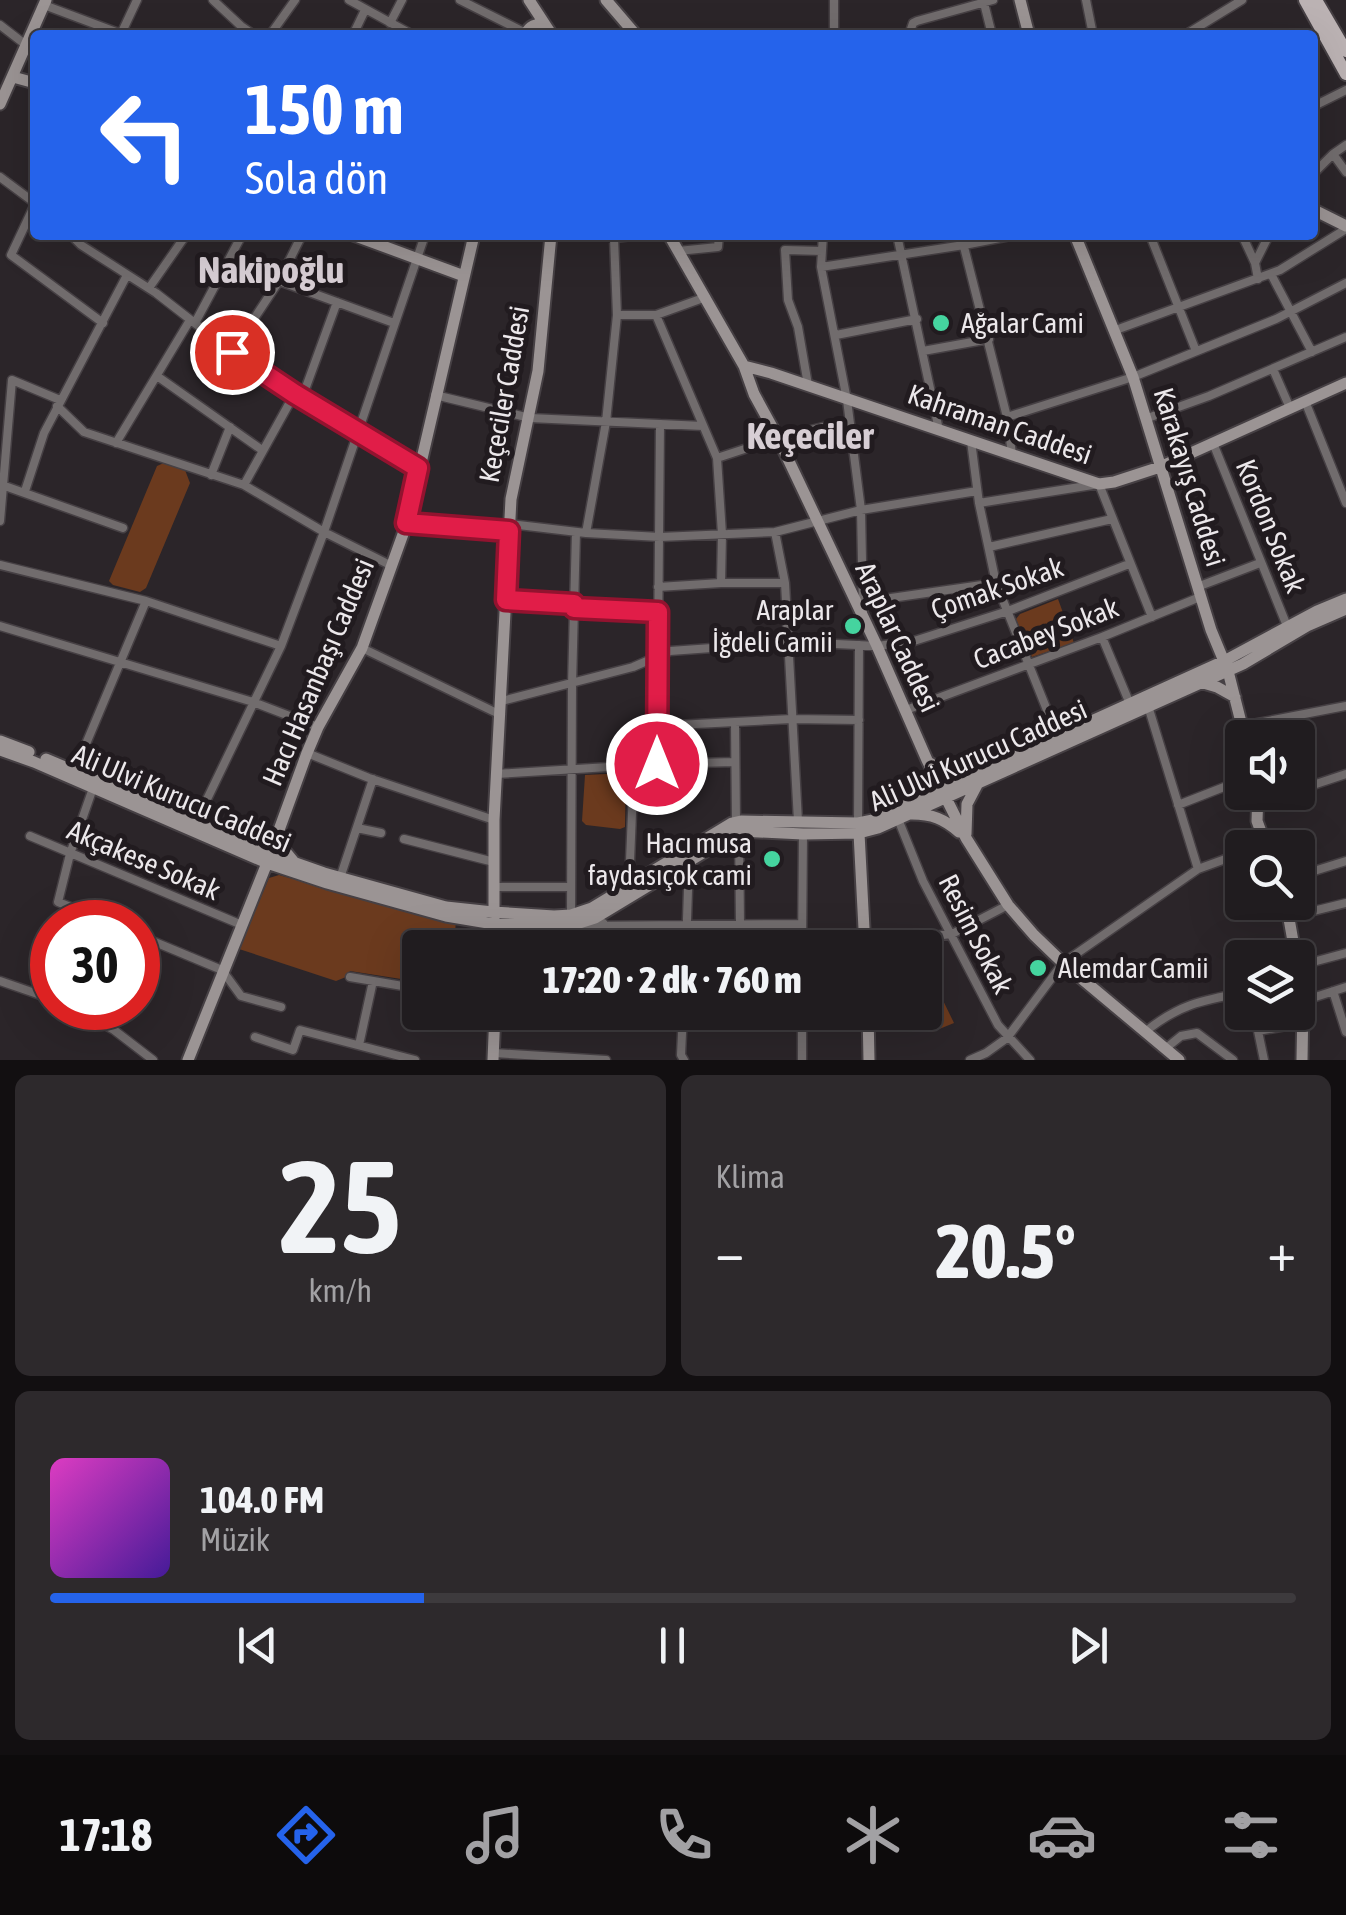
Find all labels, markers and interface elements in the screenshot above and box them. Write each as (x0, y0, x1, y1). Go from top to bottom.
text: 150 m (245, 69, 404, 149)
icon: left (80, 70, 210, 200)
text: Sola dön (245, 152, 388, 204)
district label: Nakipoğlu (198, 248, 344, 291)
street label: Keçeciler Caddesi (473, 303, 535, 485)
place label: Ağalar Cami (961, 307, 1084, 339)
pin (190, 310, 275, 395)
marker: Ağalar Cami (930, 312, 952, 334)
icon: arrive (205, 325, 260, 380)
street label: Kahraman Caddesi (904, 378, 1096, 470)
street label: Karakayış Caddesi (1148, 384, 1232, 570)
district label: Keçeciler (747, 414, 874, 457)
street label: Kordon Sokak (1230, 455, 1312, 597)
street label: Çomak Sokak (927, 550, 1067, 626)
street label: Hacı Hasanbaşı Caddesi (256, 554, 380, 790)
street label: Araplar Caddesi (849, 557, 947, 717)
street label: Cacabey Sokak (969, 591, 1123, 675)
place label: Araplar İğdeli Camii (712, 594, 834, 658)
marker: Araplar İğdeli Camii (842, 615, 864, 637)
street label: Ali Ulvi Kurucu Caddesi (864, 693, 1092, 817)
position arrow (605, 712, 709, 816)
map controls (1225, 720, 1315, 1030)
button: sound (1225, 720, 1315, 810)
street label: Ali Ulvi Kurucu Caddesi (68, 737, 296, 859)
street label: Akçakese Sokak (63, 814, 225, 906)
place label: Hacı musa faydasıçok cami (588, 827, 752, 891)
button: search (1225, 830, 1315, 920)
marker: Hacı musa faydasıçok cami (761, 848, 783, 870)
street label: Resim Sokak (932, 869, 1020, 999)
speed limit sign: 30 (30, 900, 160, 1030)
button: layers (1225, 940, 1315, 1030)
place label: Alemdar Camii (1058, 952, 1209, 984)
marker: Alemdar Camii (1027, 957, 1049, 979)
text: 17:20 · 2 dk · 760 m (542, 958, 802, 1001)
text: 25 (279, 1132, 401, 1281)
text: Klima (716, 1158, 785, 1195)
text: 20.5° (936, 1208, 1076, 1294)
text: − (716, 1220, 744, 1283)
text: + (1267, 1220, 1296, 1283)
text: km/h (309, 1272, 372, 1309)
text: 104.0 FM (200, 1478, 324, 1521)
text: Müzik (200, 1521, 270, 1558)
icon: previous (230, 1618, 285, 1673)
icon: pause (645, 1618, 700, 1673)
icon: next (1061, 1618, 1116, 1673)
icon: directions (271, 1800, 341, 1870)
icon: music (460, 1800, 530, 1870)
icon: phone (649, 1800, 719, 1870)
icon: climate (838, 1800, 908, 1870)
icon: car (1027, 1800, 1097, 1870)
icon: filters (1216, 1800, 1286, 1870)
text: 17:18 (60, 1809, 152, 1861)

